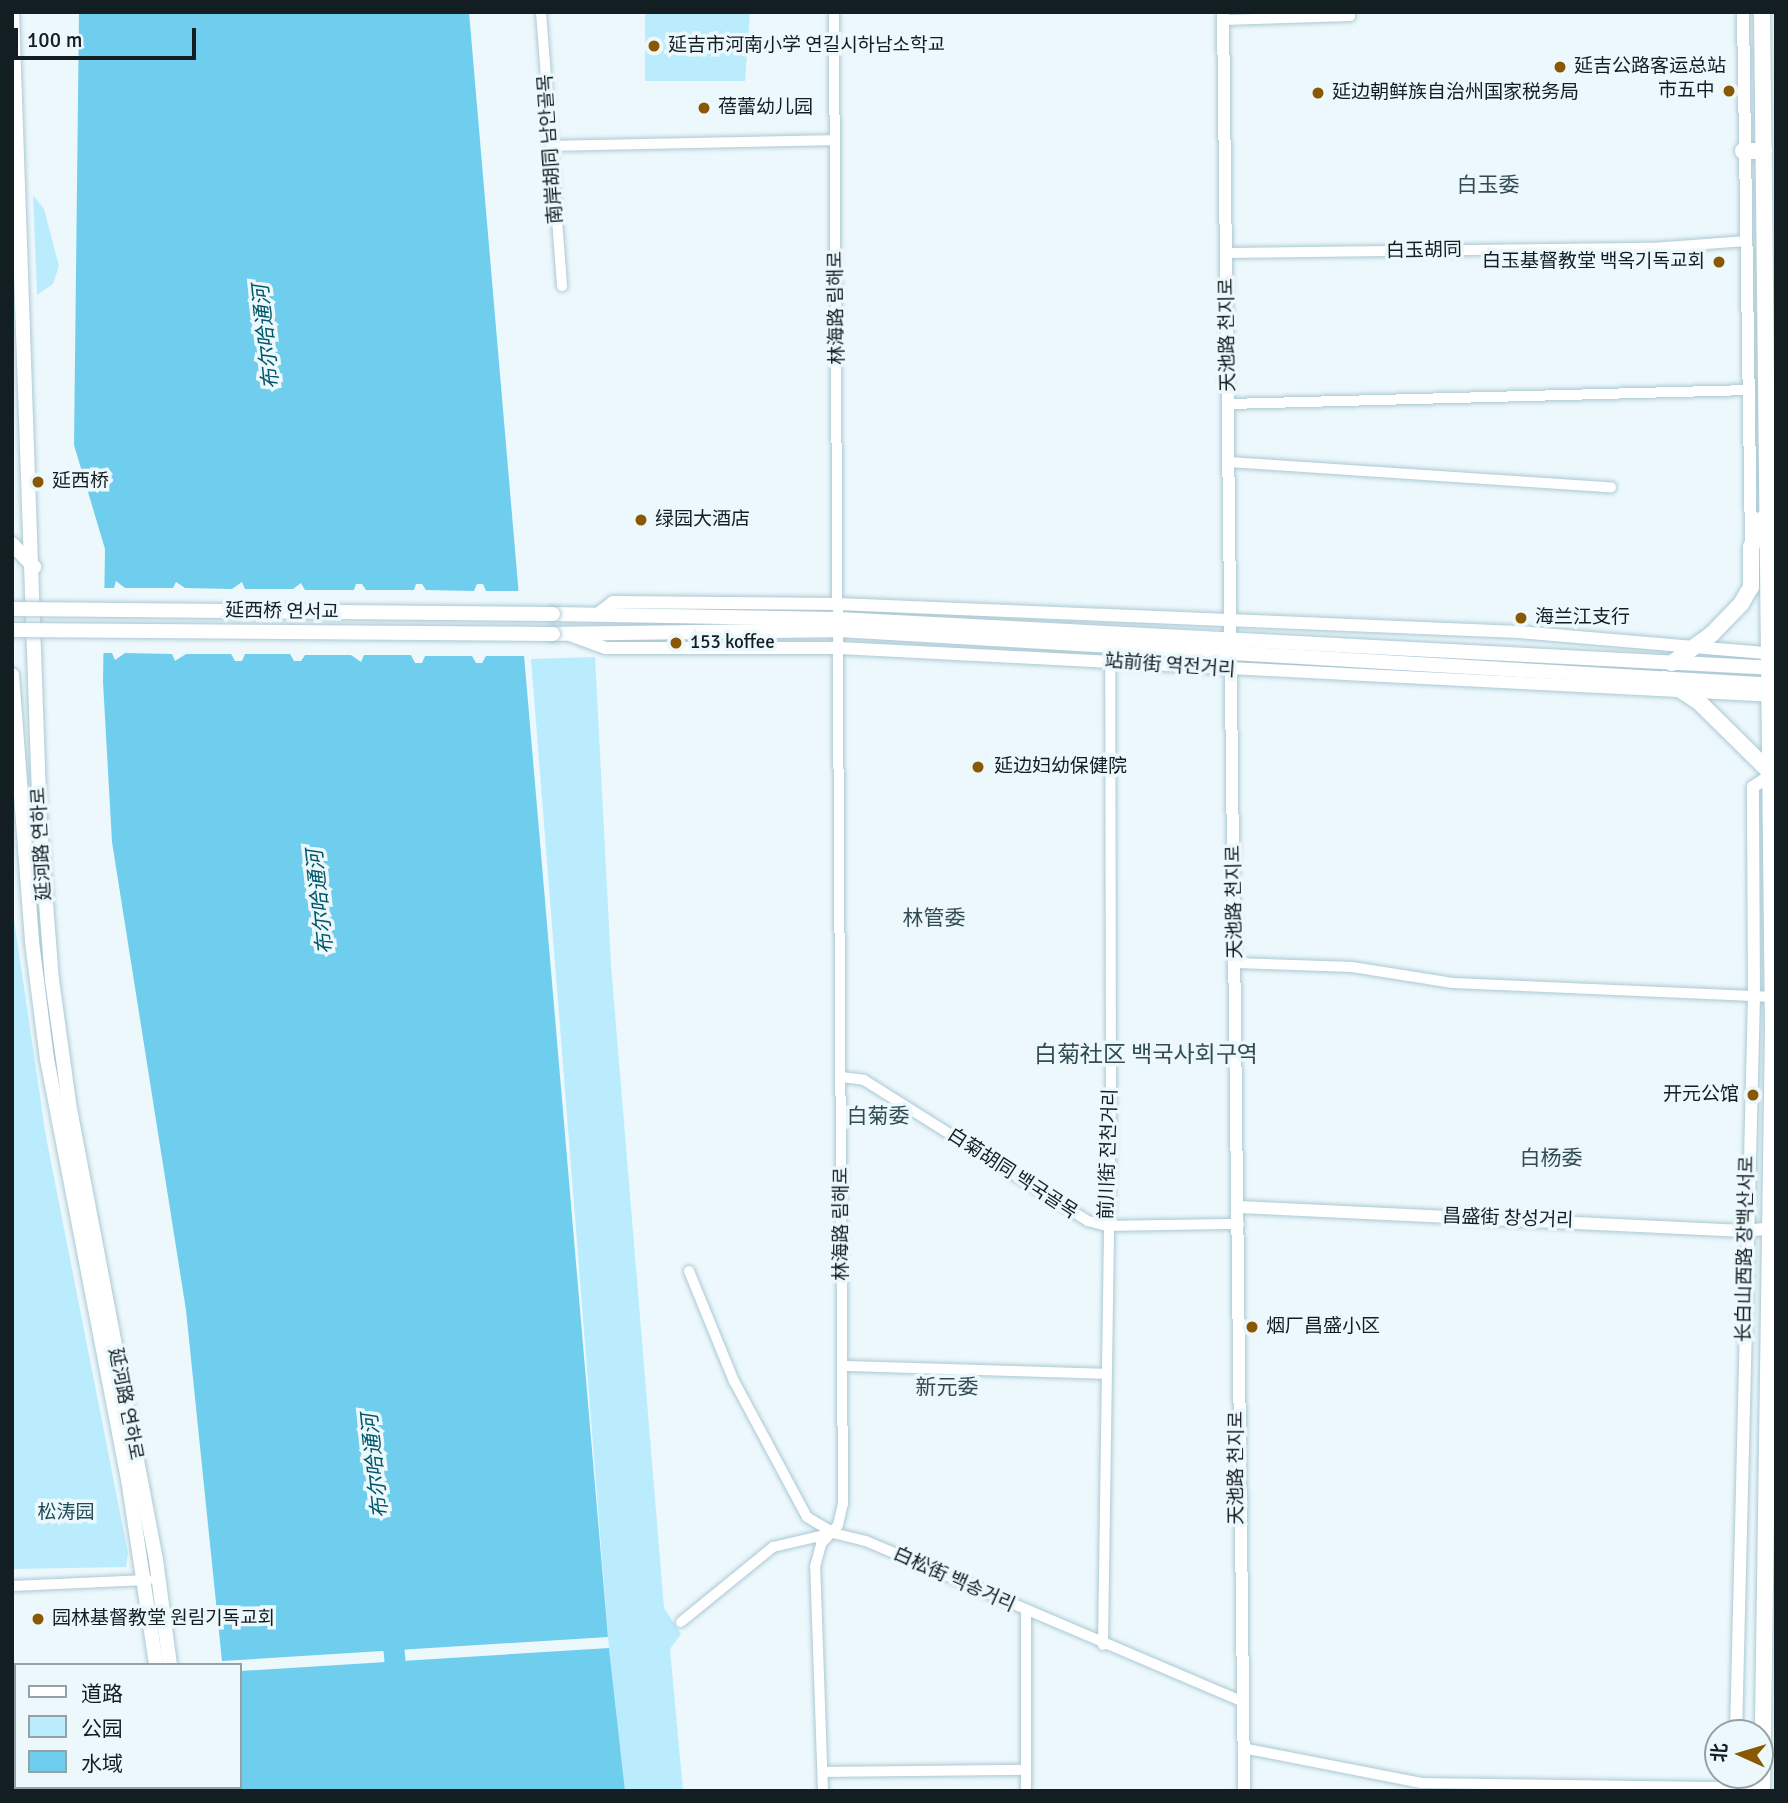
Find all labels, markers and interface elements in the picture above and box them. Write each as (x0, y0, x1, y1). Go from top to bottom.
scale bar (18, 14, 200, 58)
text: 100 m (27, 27, 82, 53)
place label: 延吉市河南小学 연길시하남소학교 (668, 35, 945, 57)
marker: 延吉市河南小学 연길시하남소학교 (646, 38, 662, 54)
place label: 延吉公路客运总站 (1574, 56, 1726, 78)
marker: 延吉公路客运总站 (1552, 59, 1568, 75)
street label: 南岸胡同 남안골목 (534, 73, 568, 225)
place label: 市五中 (1658, 80, 1715, 102)
place label: 延边朝鲜族自治州国家税务局 (1332, 82, 1579, 104)
marker: 市五中 (1721, 83, 1737, 99)
marker: 延边朝鲜族自治州国家税务局 (1310, 85, 1326, 101)
place label: 蓓蕾幼儿园 (718, 97, 813, 119)
marker: 蓓蕾幼儿园 (696, 100, 712, 116)
district label: 白玉委 (1457, 172, 1519, 198)
street label: 白玉胡同 (1386, 239, 1462, 263)
street label: 林海路 림해로 (825, 251, 849, 365)
place label: 白玉基督教堂 백옥기독교회 (1482, 251, 1705, 273)
marker: 白玉基督教堂 백옥기독교회 (1711, 254, 1727, 270)
street label: 天池路 천지로 (1216, 278, 1240, 392)
water label: 布尔哈通河 (248, 283, 284, 391)
place label: 延西桥 (52, 471, 109, 493)
marker: 延西桥 (30, 474, 46, 490)
place label: 绿园大酒店 (655, 509, 750, 531)
marker: 绿园大酒店 (633, 512, 649, 528)
street label: 延西桥 연서교 (225, 600, 339, 624)
place label: 海兰江支行 (1535, 607, 1630, 629)
marker: 海兰江支行 (1513, 610, 1529, 626)
place label: 153 koffee (690, 632, 775, 654)
marker: 153 koffee (668, 635, 684, 651)
street label: 站前街 역전거리 (1104, 650, 1236, 682)
place label: 延边妇幼保健院 (994, 756, 1127, 778)
marker: 延边妇幼保健院 (968, 757, 988, 777)
street label: 延河路 연하로 (28, 787, 56, 901)
street label: 天池路 천지로 (1223, 845, 1247, 959)
water label: 布尔哈通河 (302, 848, 338, 956)
district label: 林管委 (903, 905, 965, 931)
district label: 白菊社区 백국사회구역 (1034, 1041, 1258, 1069)
place label: 开元公馆 (1663, 1084, 1739, 1106)
marker: 开元公馆 (1745, 1087, 1761, 1103)
street label: 前川街 전천거리 (1095, 1088, 1123, 1220)
district label: 白菊委 (847, 1103, 909, 1129)
street label: 白菊胡同 백국골목 (943, 1124, 1081, 1224)
district label: 白杨委 (1520, 1145, 1582, 1171)
street label: 长白山西路 장백산서로 (1733, 1156, 1759, 1342)
street label: 林海路 림해로 (831, 1167, 853, 1281)
street label: 昌盛街 창성거리 (1442, 1205, 1574, 1233)
place label: 烟厂昌盛小区 (1266, 1316, 1380, 1338)
marker: 烟厂昌盛小区 (1244, 1319, 1260, 1335)
street label: 延河路 연하로 (103, 1346, 147, 1462)
district label: 新元委 (916, 1374, 978, 1400)
street label: 天池路 천지로 (1226, 1411, 1248, 1525)
water label: 布尔哈通河 (357, 1412, 393, 1520)
park label: 松涛园 (38, 1502, 94, 1524)
street label: 白松街 백송거리 (889, 1543, 1019, 1617)
place label: 园林基督教堂 원림기독교회 (52, 1608, 275, 1630)
marker: 园林基督教堂 원림기독교회 (30, 1611, 46, 1627)
legend (14, 1663, 242, 1789)
text: 道路 (81, 1681, 123, 1707)
text: 公园 (81, 1716, 123, 1742)
north arrow (1704, 1719, 1774, 1789)
text: 北 (1707, 1742, 1733, 1763)
text: 水域 (81, 1751, 123, 1777)

